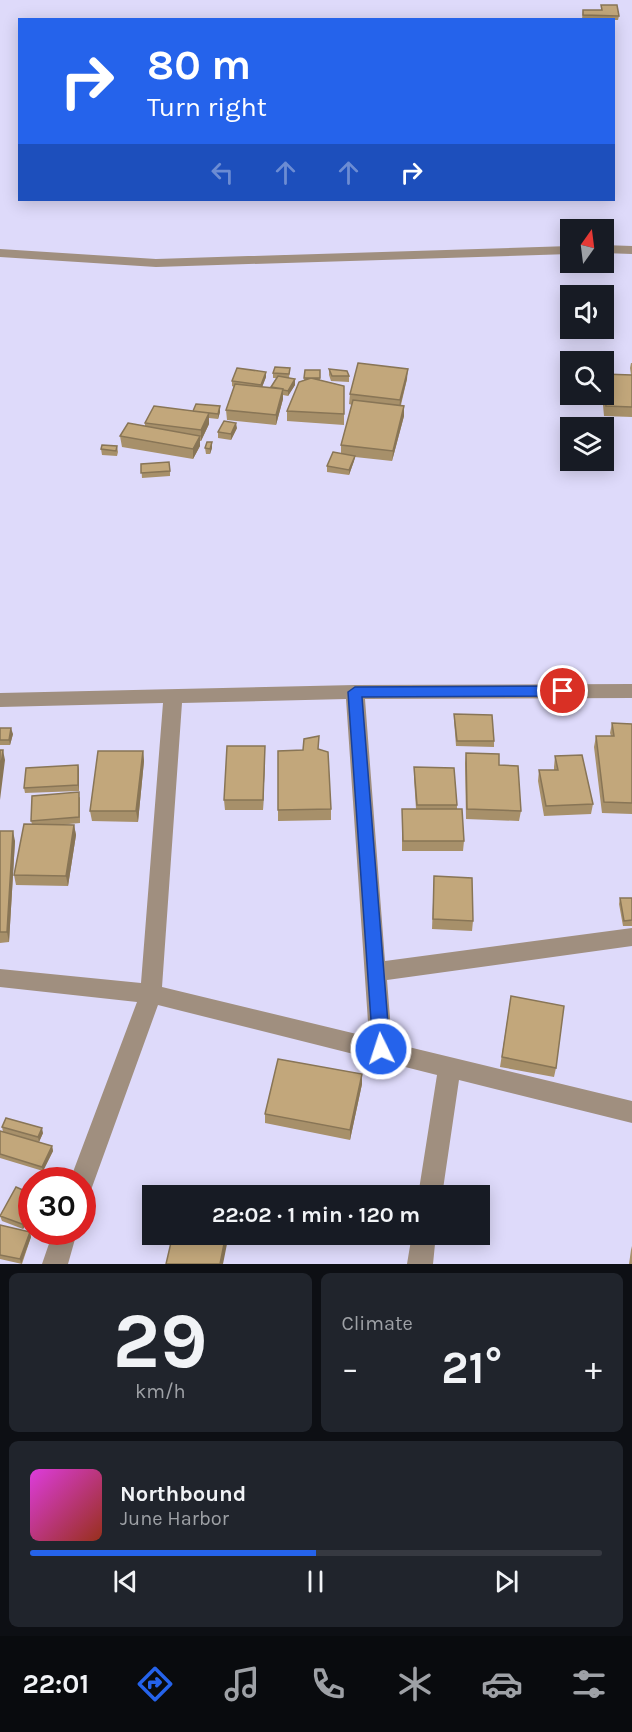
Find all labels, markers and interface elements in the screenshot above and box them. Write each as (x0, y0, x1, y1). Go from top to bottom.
text: 80 m (147, 40, 251, 90)
icon: right (48, 42, 126, 120)
text: Turn right (147, 91, 267, 123)
icon: left (206, 156, 239, 189)
icon: ahead (269, 156, 302, 189)
icon: ahead (332, 156, 365, 189)
icon: right (395, 156, 428, 189)
north arrow (560, 219, 614, 273)
map controls (560, 219, 614, 471)
button: sound (560, 285, 614, 339)
button: search (560, 351, 614, 405)
button: layers (560, 417, 614, 471)
pin (537, 665, 588, 716)
icon: arrive (546, 674, 579, 707)
position arrow (349, 1017, 413, 1081)
speed limit sign: 30 (18, 1167, 96, 1245)
text: 22:02 · 1 min · 120 m (212, 1202, 420, 1228)
text: 29 (113, 1295, 208, 1387)
text: Climate (342, 1312, 413, 1335)
text: 21° (441, 1342, 502, 1394)
text: − (342, 1349, 359, 1387)
text: + (585, 1349, 602, 1387)
text: km/h (135, 1380, 186, 1403)
text: Northbound (120, 1481, 246, 1507)
text: June Harbor (120, 1507, 229, 1530)
icon: previous (109, 1565, 142, 1598)
icon: pause (299, 1565, 332, 1598)
icon: next (490, 1565, 523, 1598)
icon: directions (134, 1663, 176, 1705)
icon: music (221, 1663, 263, 1705)
icon: phone (307, 1663, 349, 1705)
icon: climate (394, 1663, 436, 1705)
icon: car (481, 1663, 523, 1705)
icon: filters (568, 1663, 610, 1705)
text: 22:01 (22, 1668, 89, 1700)

